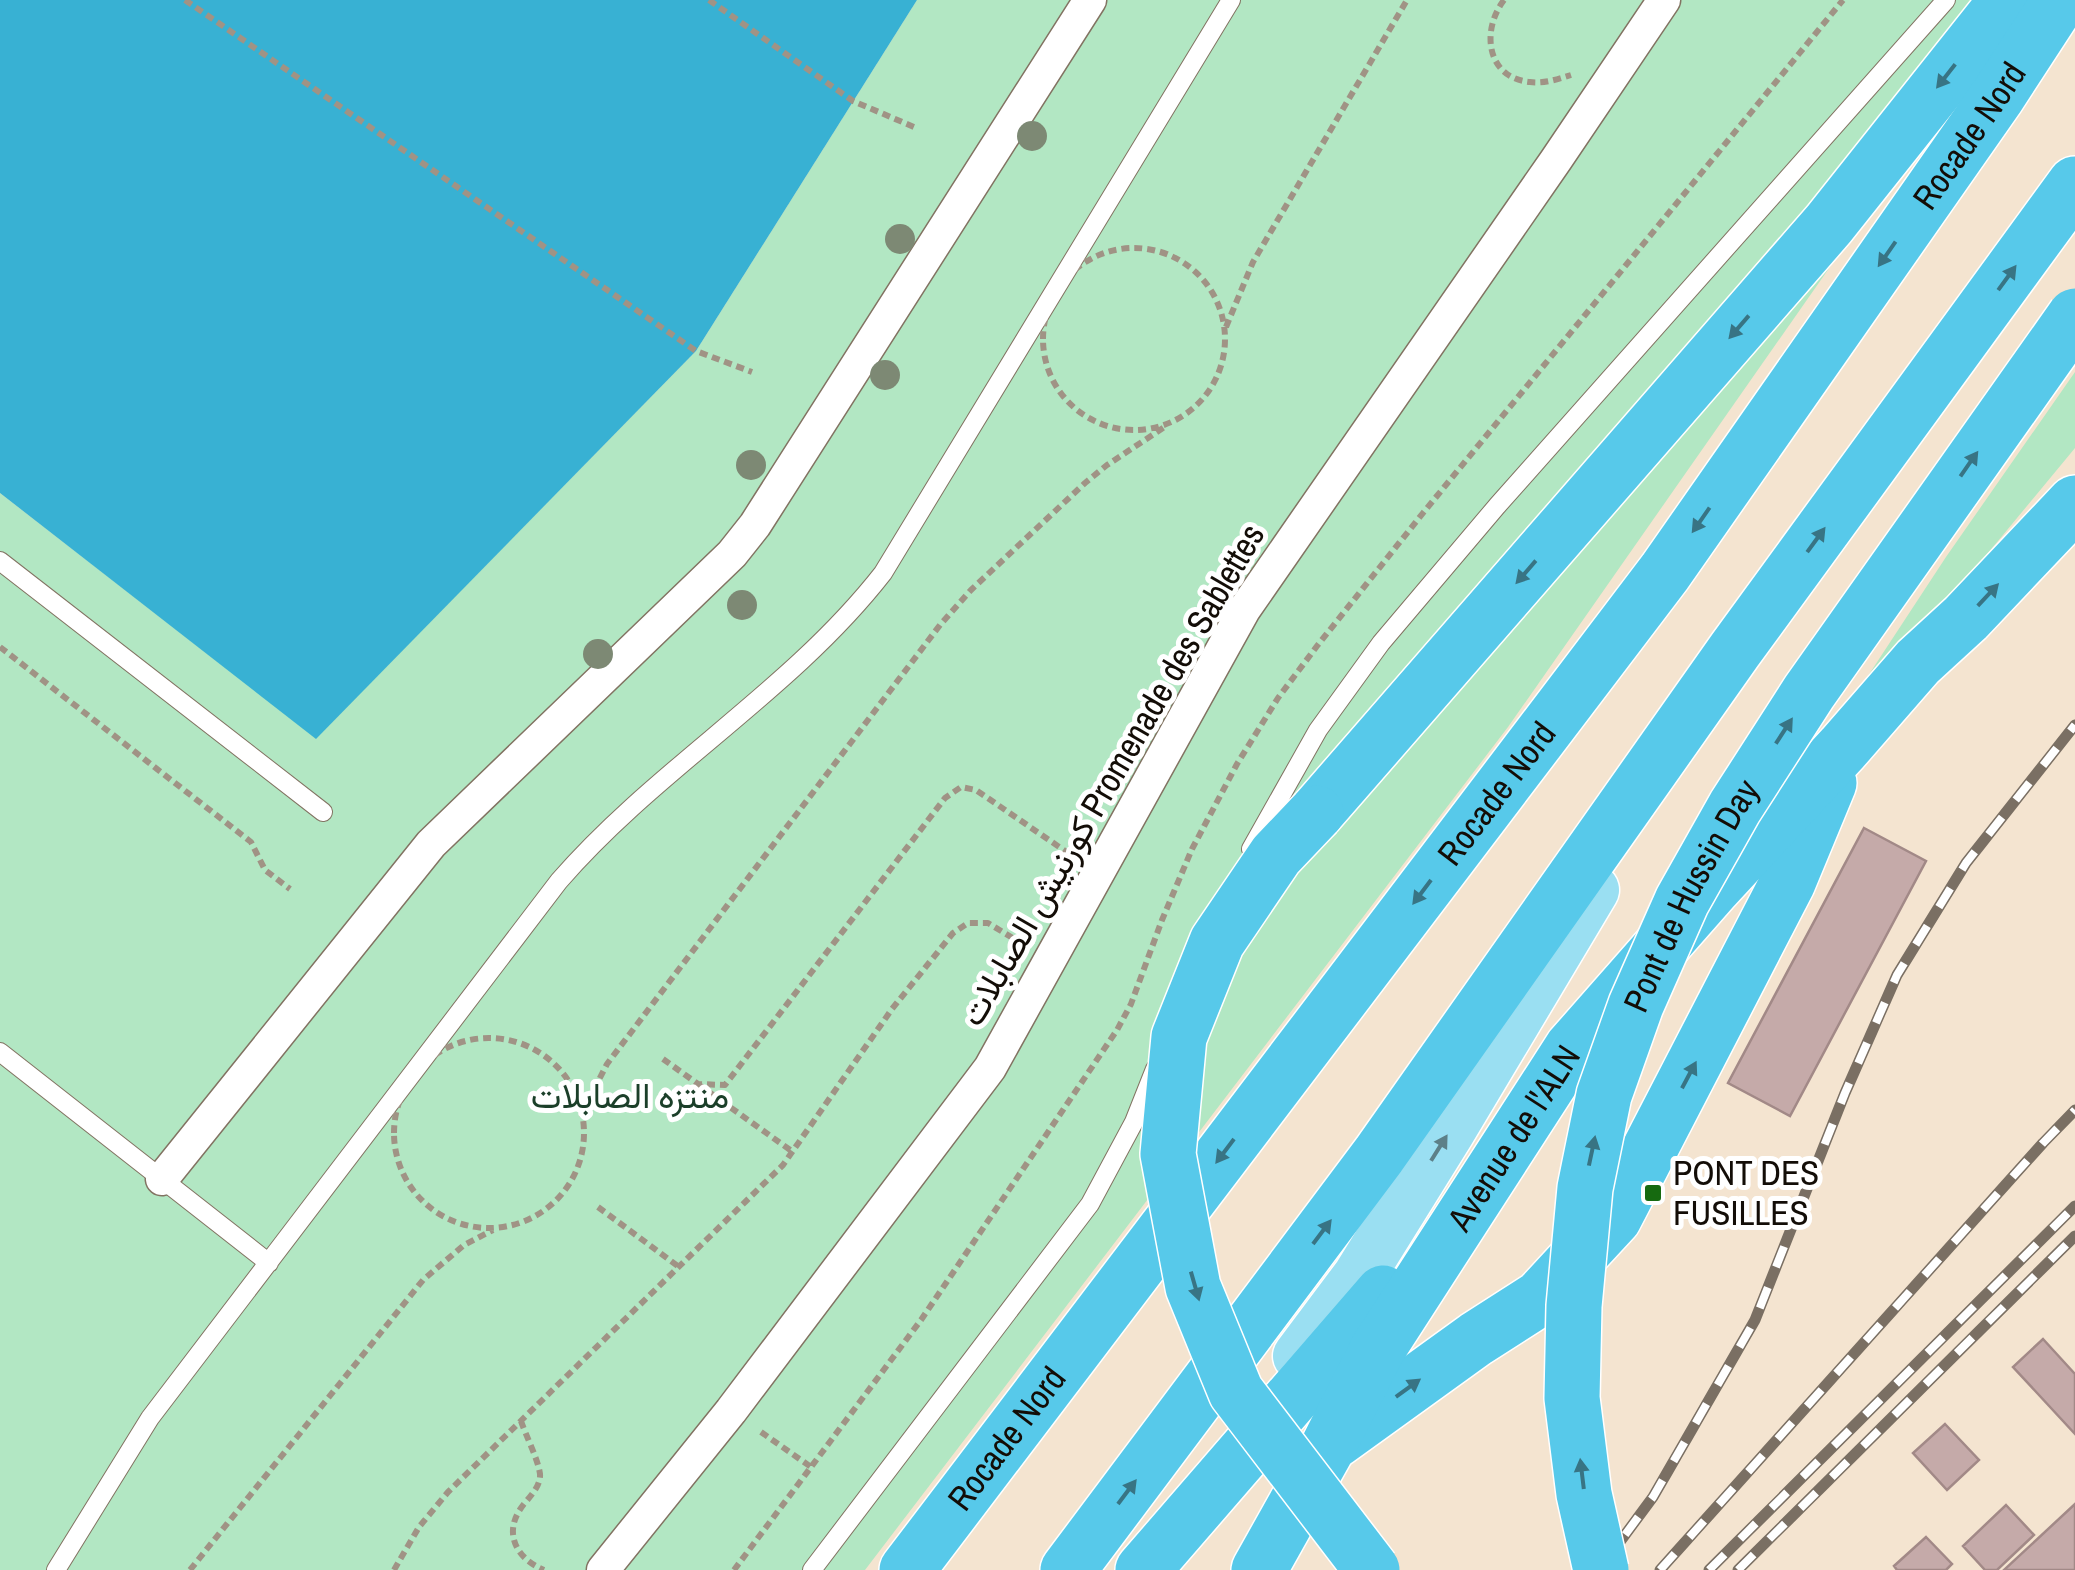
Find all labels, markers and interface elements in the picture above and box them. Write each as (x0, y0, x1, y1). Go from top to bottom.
street label: Rocade Nord (1902, 53, 2036, 219)
one-way arrow (1936, 64, 1957, 89)
one-way arrow (1878, 241, 1897, 267)
one-way arrow (1997, 265, 2016, 291)
one-way arrow (1729, 314, 1751, 339)
one-way arrow (1959, 451, 1979, 478)
one-way arrow (1692, 507, 1711, 534)
street label: كورنيش الصابلات Promenade des Sablettes (948, 515, 1275, 1034)
one-way arrow (1805, 527, 1825, 554)
one-way arrow (1515, 559, 1537, 584)
one-way arrow (1976, 583, 1999, 607)
street label: Rocade Nord (1426, 712, 1566, 875)
one-way arrow (1774, 718, 1793, 745)
street label: Pont de Hussin Day (1612, 770, 1770, 1019)
one-way arrow (1412, 879, 1432, 905)
street label: Avenue de l'ALN (1436, 1036, 1591, 1241)
one-way arrow (1680, 1061, 1697, 1090)
park label: منتزه الصابلات (531, 1072, 729, 1119)
one-way arrow (1429, 1134, 1447, 1162)
one-way arrow (1585, 1136, 1601, 1167)
one-way arrow (1216, 1138, 1236, 1164)
place label: PONT DES FUSILLES (1673, 1149, 1819, 1236)
marker: PONT DES FUSILLES (1642, 1182, 1664, 1204)
one-way arrow (1311, 1219, 1331, 1245)
one-way arrow (1188, 1271, 1203, 1302)
street label: Rocade Nord (937, 1357, 1076, 1520)
one-way arrow (1395, 1379, 1421, 1398)
one-way arrow (1574, 1458, 1590, 1490)
one-way arrow (1116, 1479, 1136, 1505)

